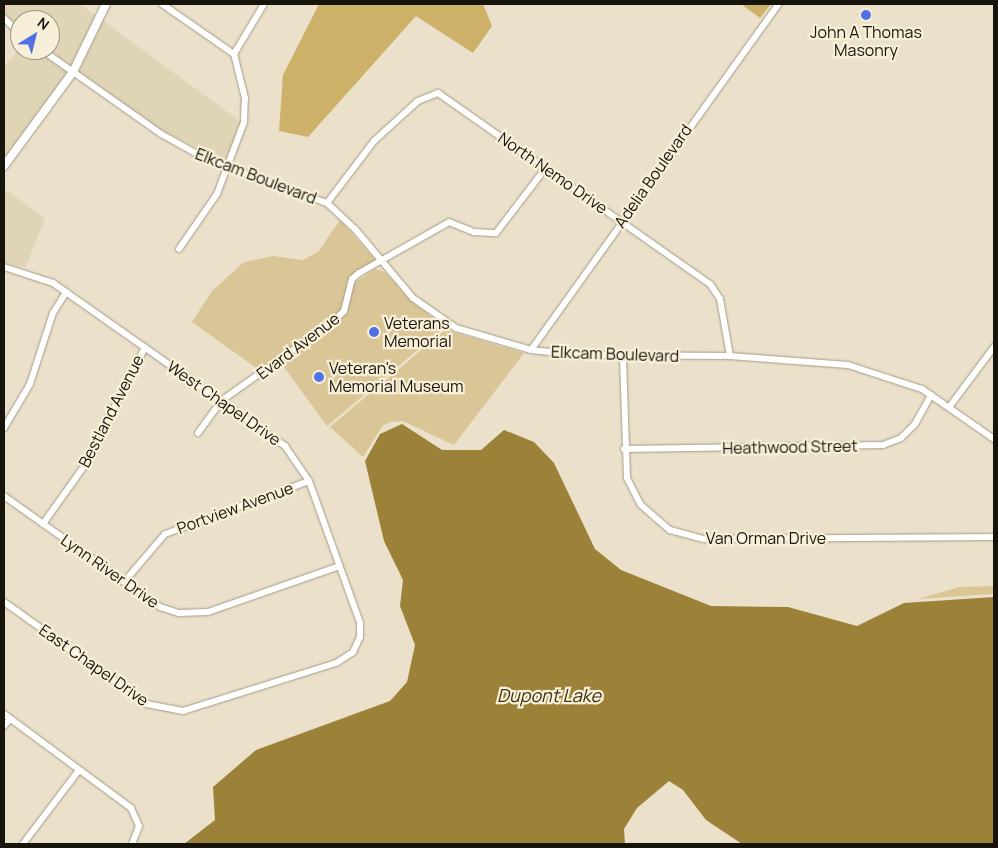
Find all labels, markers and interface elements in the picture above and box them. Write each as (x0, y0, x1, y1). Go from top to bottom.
marker: John A Thomas Masonry (860, 9, 872, 21)
north arrow (10, 10, 60, 60)
text: N (34, 13, 53, 34)
place label: John A Thomas Masonry (810, 22, 922, 60)
street label: Adelia Boulevard (610, 121, 696, 231)
street label: North Nemo Drive (495, 128, 611, 218)
street label: Elkcam Boulevard (193, 144, 319, 208)
street label: Evard Avenue (253, 309, 343, 383)
place label: Veterans Memorial (384, 313, 452, 351)
marker: Veterans Memorial (368, 326, 380, 338)
street label: Elkcam Boulevard (551, 342, 679, 366)
street label: Bestland Avenue (74, 352, 148, 470)
street label: West Chapel Drive (163, 357, 285, 449)
place label: Veteran's Memorial Museum (329, 358, 464, 396)
marker: Veteran's Memorial Museum (313, 371, 325, 383)
street label: Heathwood Street (722, 436, 858, 458)
street label: Portview Avenue (174, 478, 296, 538)
street label: Van Orman Drive (706, 528, 826, 548)
street label: Lynn River Drive (57, 530, 163, 612)
street label: East Chapel Drive (36, 620, 152, 710)
water label: Dupont Lake (497, 684, 601, 706)

